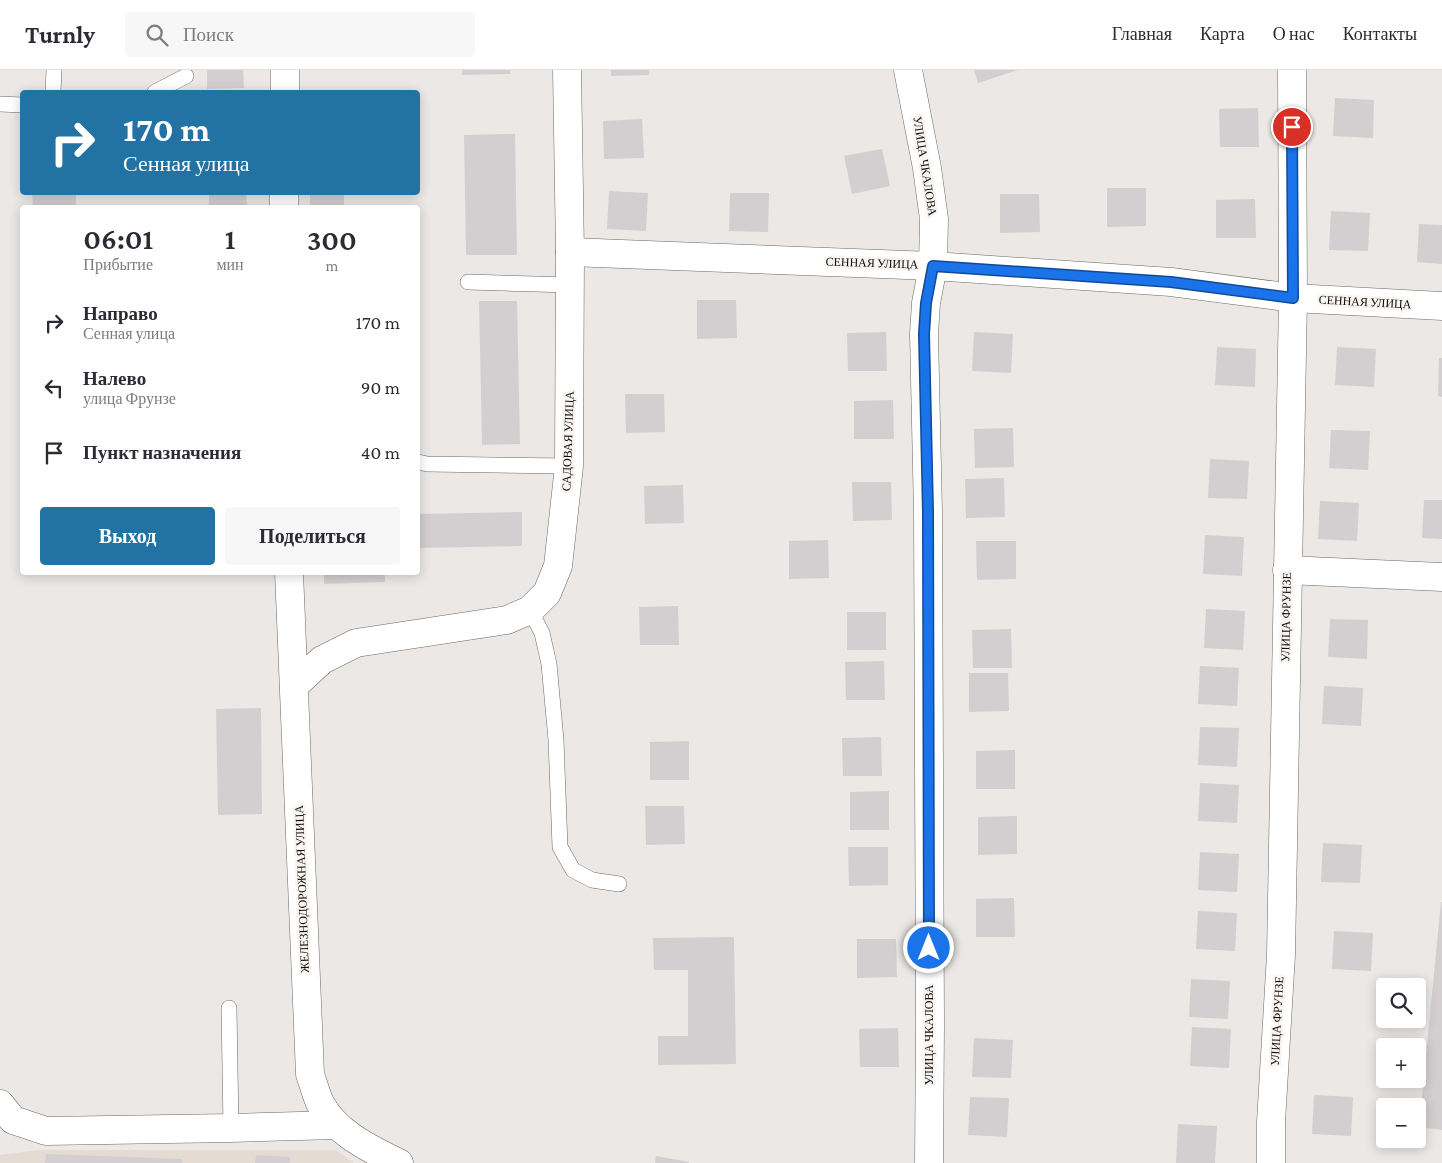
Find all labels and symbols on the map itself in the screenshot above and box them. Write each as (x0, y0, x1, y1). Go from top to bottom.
pin (1271, 106, 1313, 148)
street label: УЛИЦА ЧКАЛОВА (910, 115, 940, 217)
street label: СЕННАЯ УЛИЦА (825, 254, 919, 272)
street label: СЕННАЯ УЛИЦА (1318, 293, 1412, 311)
street label: САДОВАЯ УЛИЦА (559, 390, 577, 491)
street label: УЛИЦА ФРУНЗЕ (1278, 572, 1294, 662)
street label: ЖЕЛЕЗНОДОРОЖНАЯ УЛИЦА (292, 805, 312, 973)
position arrow (902, 921, 954, 973)
street label: УЛИЦА ФРУНЗЕ (1268, 976, 1286, 1066)
street label: УЛИЦА ЧКАЛОВА (922, 984, 936, 1085)

